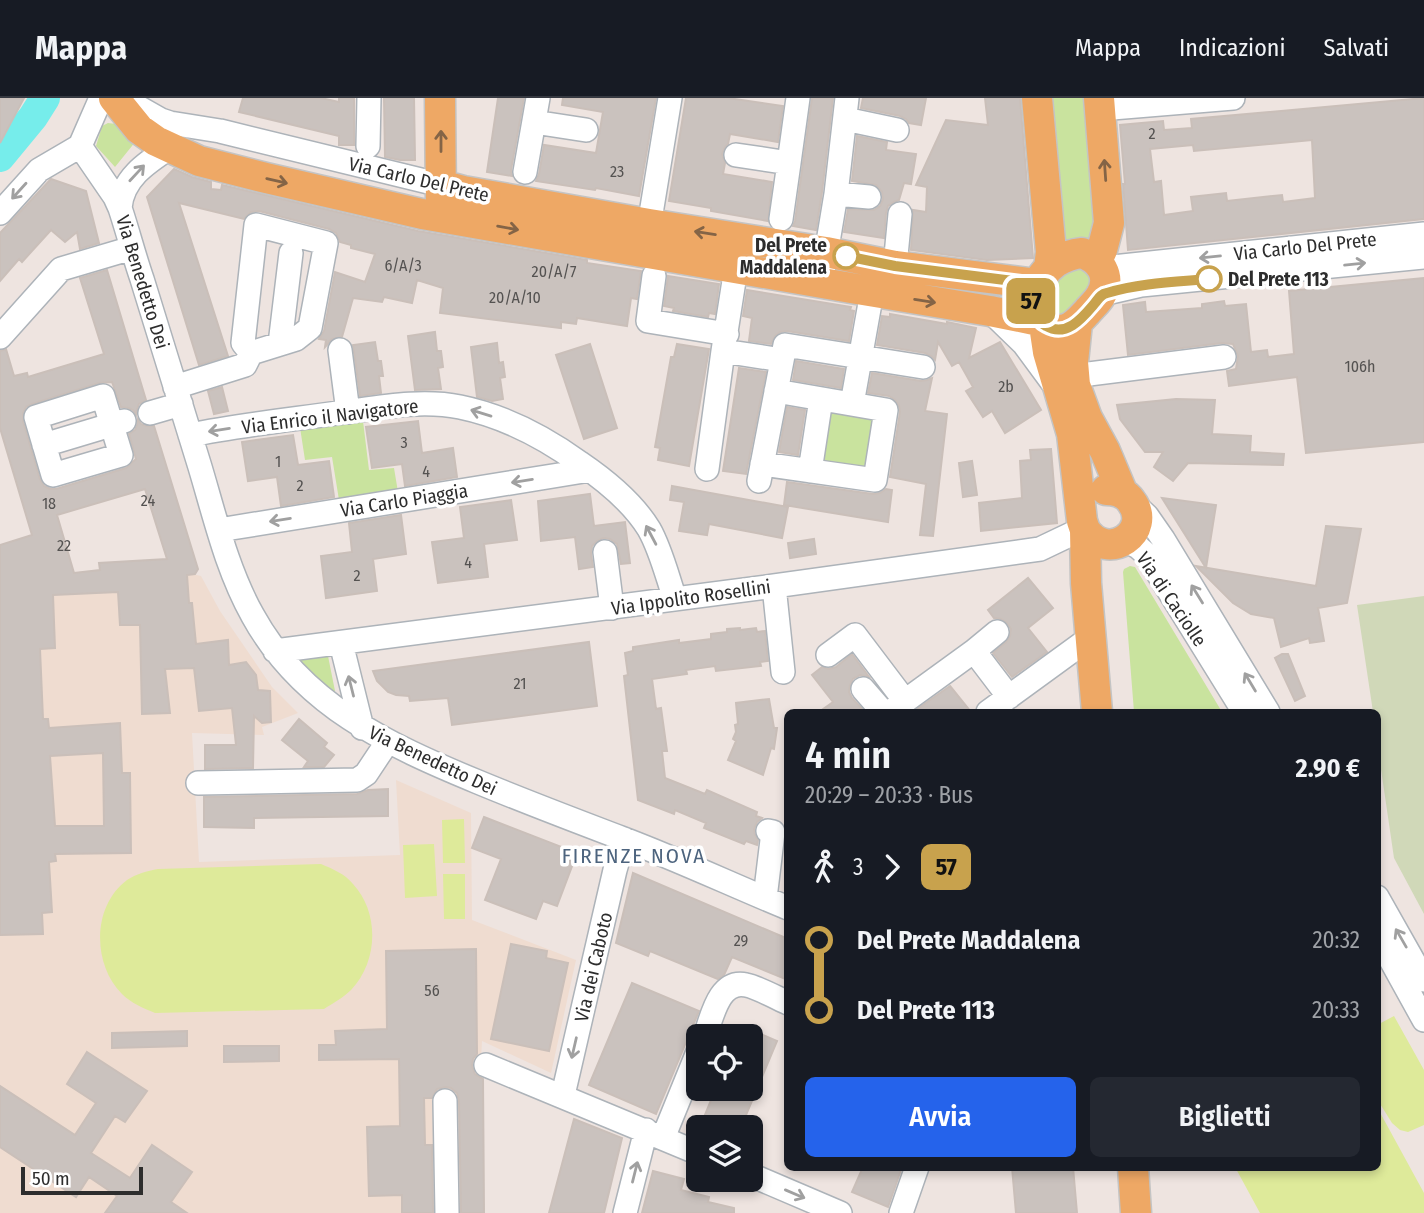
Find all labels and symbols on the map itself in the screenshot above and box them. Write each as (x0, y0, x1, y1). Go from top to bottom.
house number: 2 (1148, 124, 1156, 143)
one-way arrow (434, 130, 448, 153)
street label: Via Carlo Del Prete (346, 152, 491, 207)
one-way arrow (1098, 159, 1111, 182)
house number: 23 (610, 162, 624, 181)
one-way arrow (129, 164, 145, 182)
one-way arrow (265, 175, 288, 188)
one-way arrow (11, 182, 27, 200)
street label: Via Benedetto Dei (111, 212, 174, 352)
one-way arrow (496, 222, 518, 235)
one-way arrow (694, 226, 717, 239)
street label: Via Carlo Del Prete (1233, 228, 1378, 265)
place label: Del Prete Maddalena (740, 234, 827, 279)
marker: Del Prete Maddalena (833, 243, 859, 269)
one-way arrow (1199, 250, 1222, 263)
house number: 6/A/3 (384, 256, 422, 275)
one-way arrow (1343, 257, 1366, 270)
house number: 20/A/7 (532, 262, 577, 281)
marker: Del Prete 113 (1196, 266, 1222, 292)
place label: Del Prete 113 (1228, 268, 1329, 291)
line badge: 57 (1000, 278, 1062, 324)
house number: 20/A/10 (489, 288, 541, 307)
one-way arrow (913, 294, 936, 307)
house number: 106h (1345, 357, 1375, 376)
house number: 2b (998, 377, 1014, 396)
street label: Via Enrico il Navigatore (240, 394, 420, 439)
one-way arrow (471, 405, 493, 418)
one-way arrow (208, 423, 231, 436)
house number: 3 (400, 433, 408, 452)
house number: 1 (275, 452, 281, 471)
house number: 4 (422, 462, 430, 481)
one-way arrow (512, 475, 534, 488)
house number: 2 (296, 476, 304, 495)
street label: Via Carlo Piaggia (339, 479, 469, 522)
house number: 24 (141, 491, 155, 510)
house number: 18 (42, 494, 56, 513)
one-way arrow (269, 514, 292, 527)
one-way arrow (644, 525, 658, 546)
house number: 22 (57, 536, 71, 555)
street label: Via di Caciolle (1132, 548, 1212, 651)
house number: 4 (464, 553, 472, 572)
house number: 2 (353, 566, 361, 585)
street label: Via Ippolito Rosellini (610, 575, 772, 620)
one-way arrow (1189, 585, 1203, 605)
one-way arrow (1243, 673, 1257, 693)
house number: 21 (514, 674, 526, 693)
one-way arrow (344, 675, 357, 697)
street label: Via Benedetto Dei (365, 721, 501, 800)
district label: FIRENZE NOVA (562, 843, 706, 869)
street label: Via dei Caboto (570, 910, 617, 1024)
one-way arrow (1394, 929, 1408, 949)
house number: 29 (734, 931, 749, 950)
house number: 56 (424, 981, 440, 1000)
one-way arrow (567, 1036, 580, 1059)
one-way arrow (629, 1161, 643, 1184)
scale bar (21, 1164, 144, 1196)
one-way arrow (784, 1188, 806, 1201)

